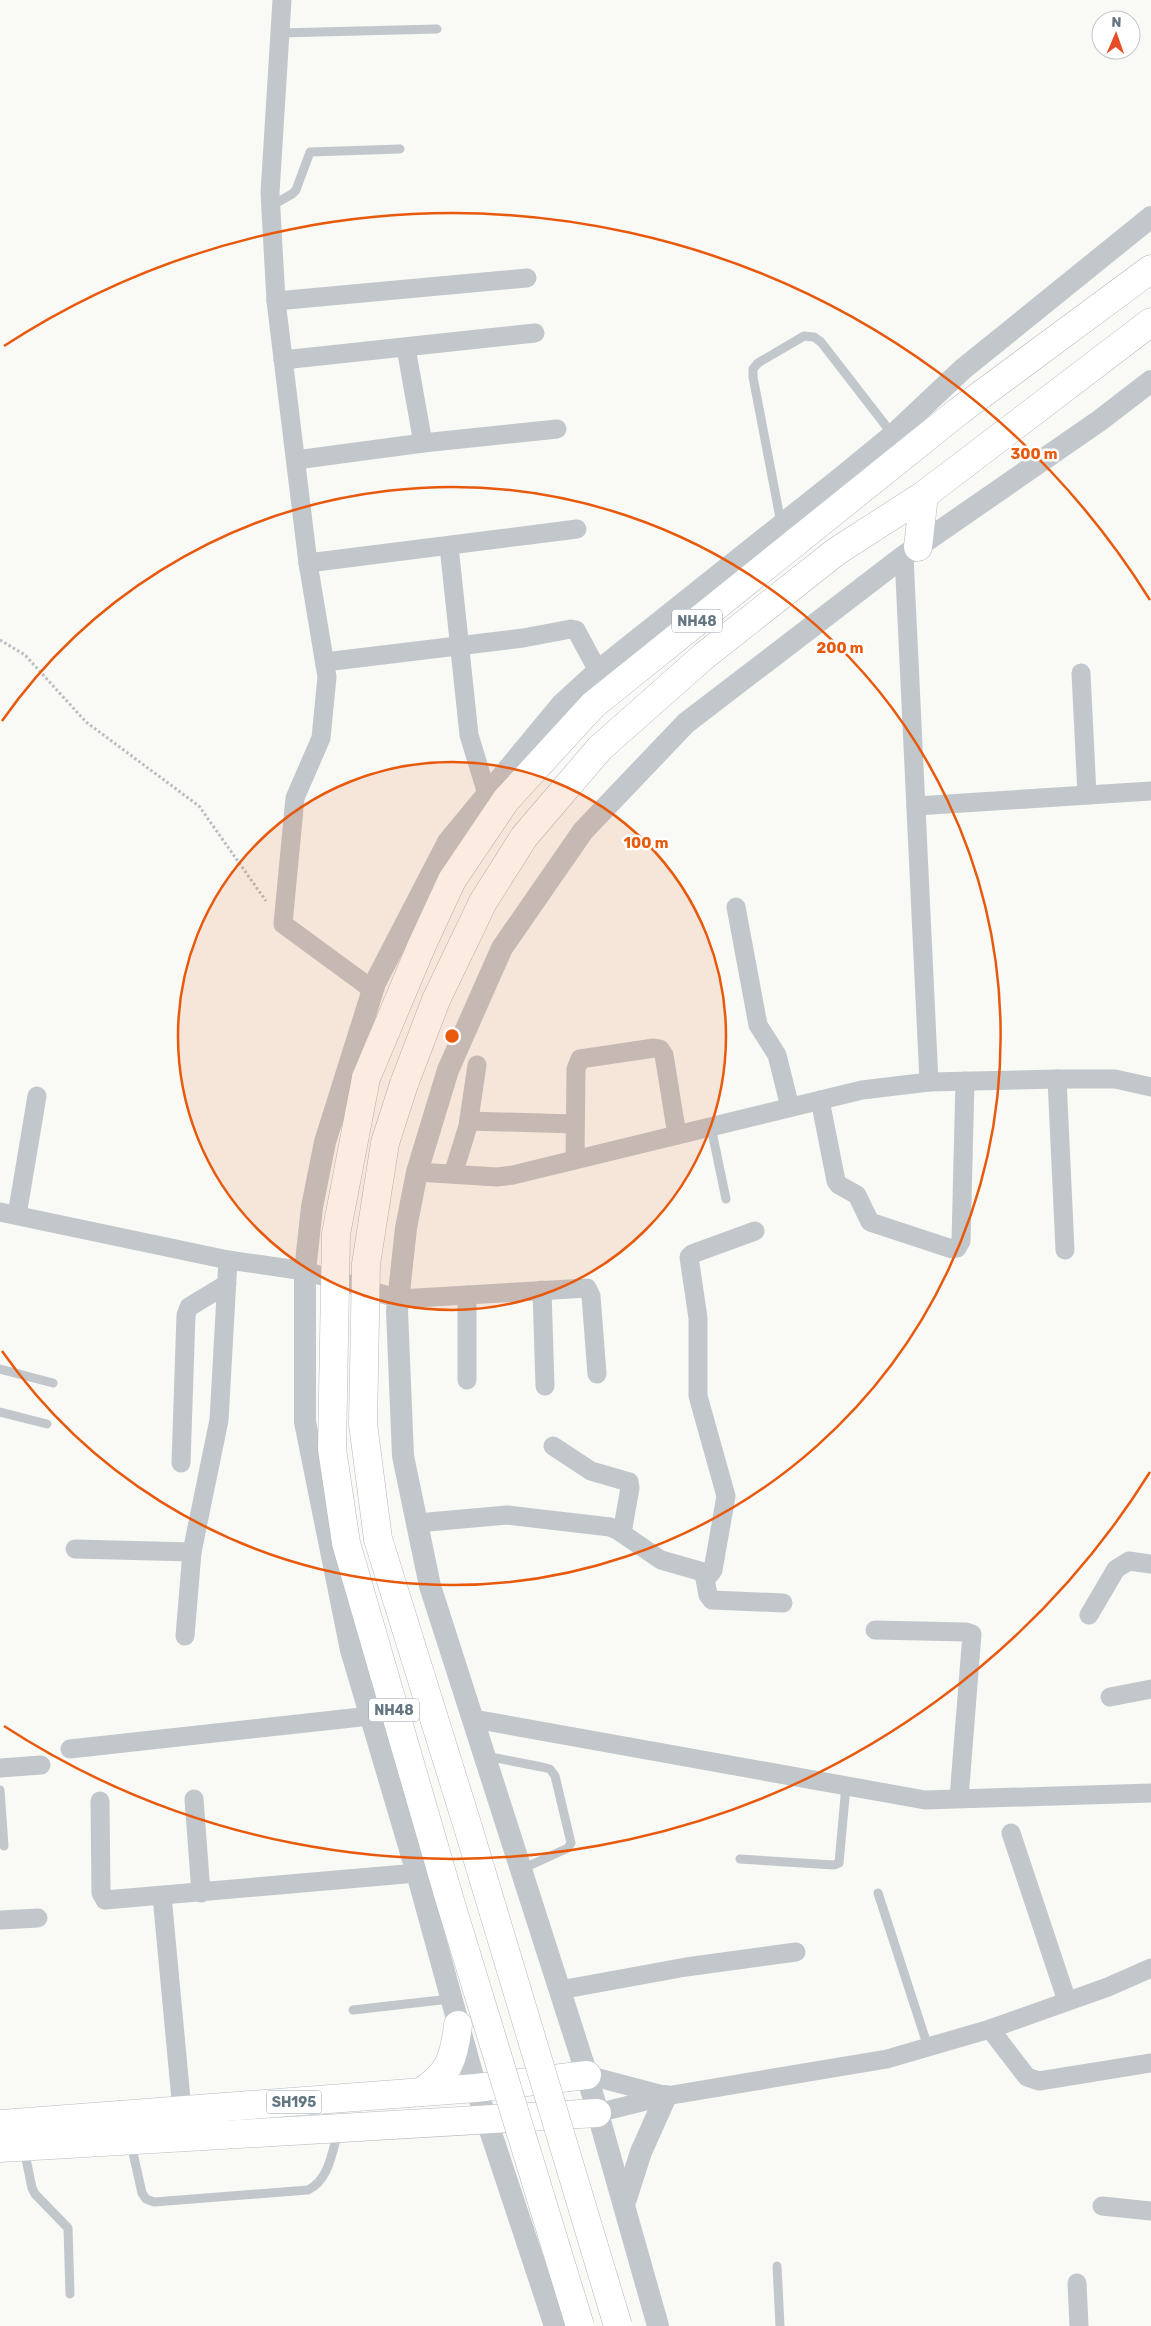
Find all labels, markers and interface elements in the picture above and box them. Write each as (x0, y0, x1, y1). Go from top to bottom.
north arrow (1091, 10, 1141, 60)
text: N (1111, 14, 1122, 31)
text: 300 m (1010, 445, 1058, 463)
road number: NH48 (672, 610, 722, 632)
text: 200 m (816, 639, 864, 657)
text: 100 m (624, 834, 668, 852)
centre of rings (443, 1027, 461, 1045)
road number: NH48 (369, 1698, 419, 1722)
road number: SH195 (266, 2090, 322, 2114)

